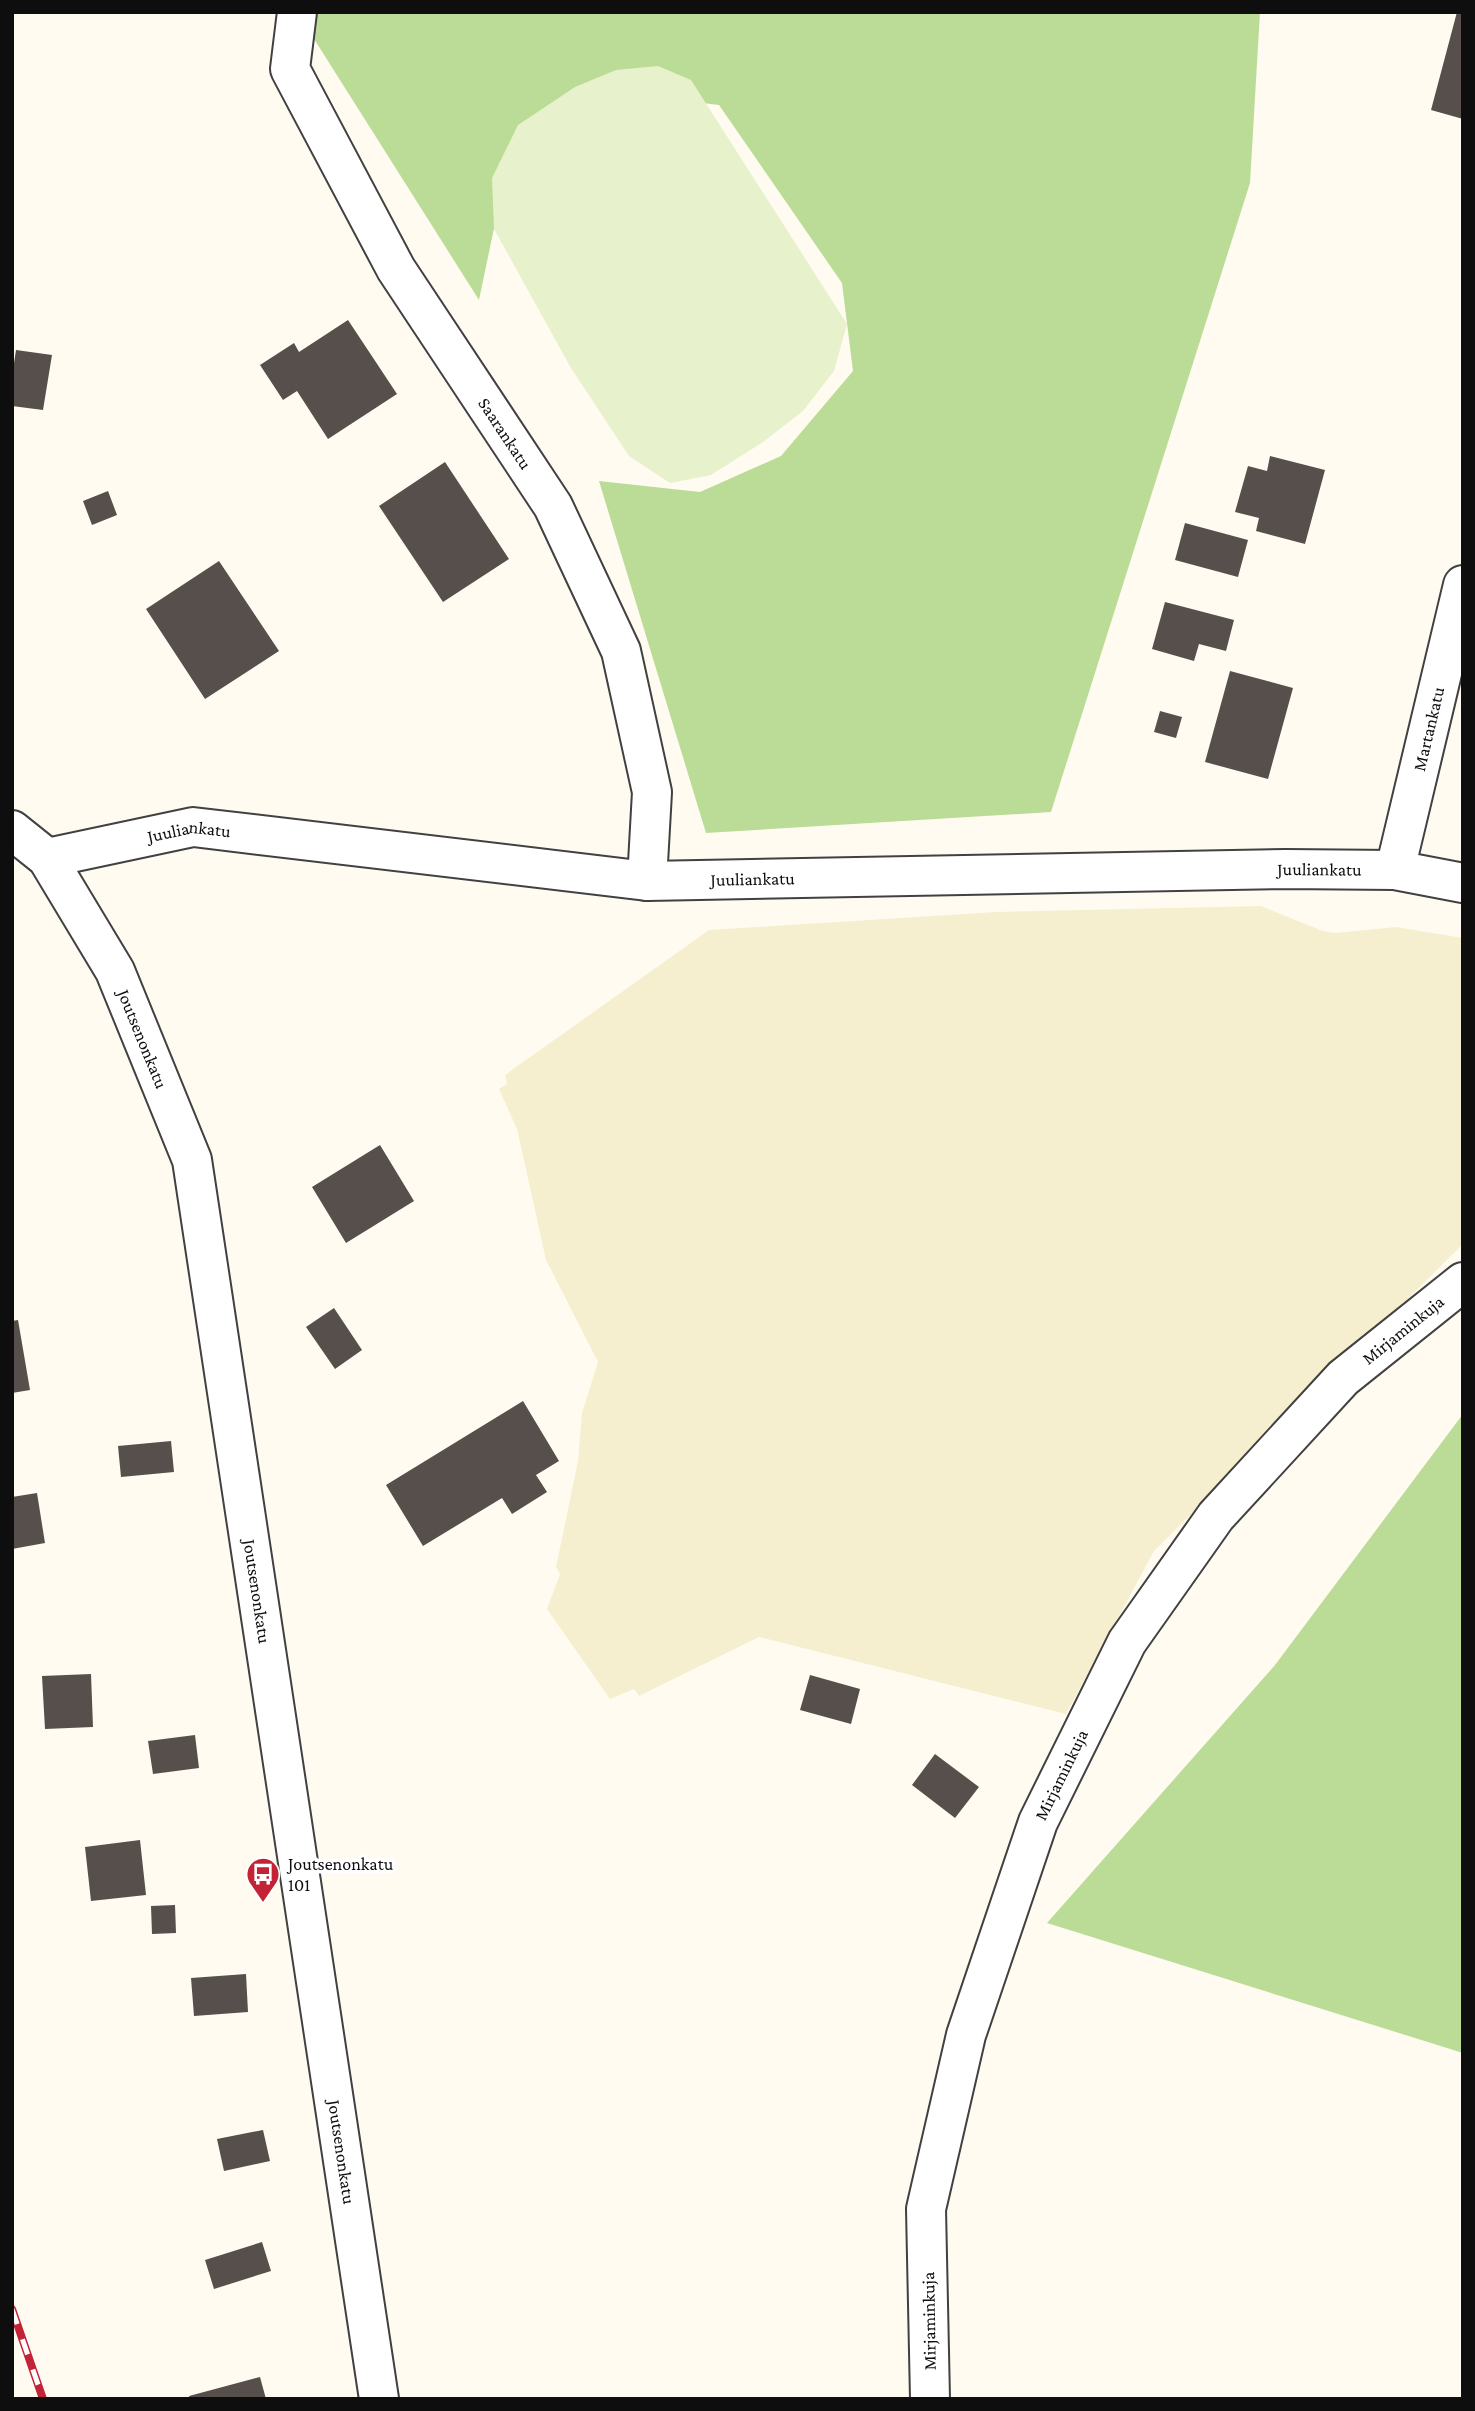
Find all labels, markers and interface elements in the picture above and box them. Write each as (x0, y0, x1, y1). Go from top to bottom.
street label: Saarankatu (474, 394, 536, 473)
street label: Martankatu (1409, 684, 1448, 773)
street label: Juuliankatu (144, 817, 232, 847)
street label: Juuliankatu (1275, 859, 1362, 880)
street label: Juuliankatu (708, 868, 795, 890)
street label: Joutsenonkatu (113, 985, 172, 1092)
street label: Mirjaminkuja (1358, 1291, 1448, 1369)
street label: Joutsenonkatu (239, 1536, 275, 1645)
street label: Mirjaminkuja (1030, 1726, 1092, 1823)
place label: Joutsenonkatu 101 (286, 1854, 394, 1895)
bus stop icon: Joutsenonkatu 101 (244, 1855, 282, 1904)
street label: Joutsenonkatu (324, 2096, 360, 2206)
street label: Mirjaminkuja (918, 2272, 941, 2370)

